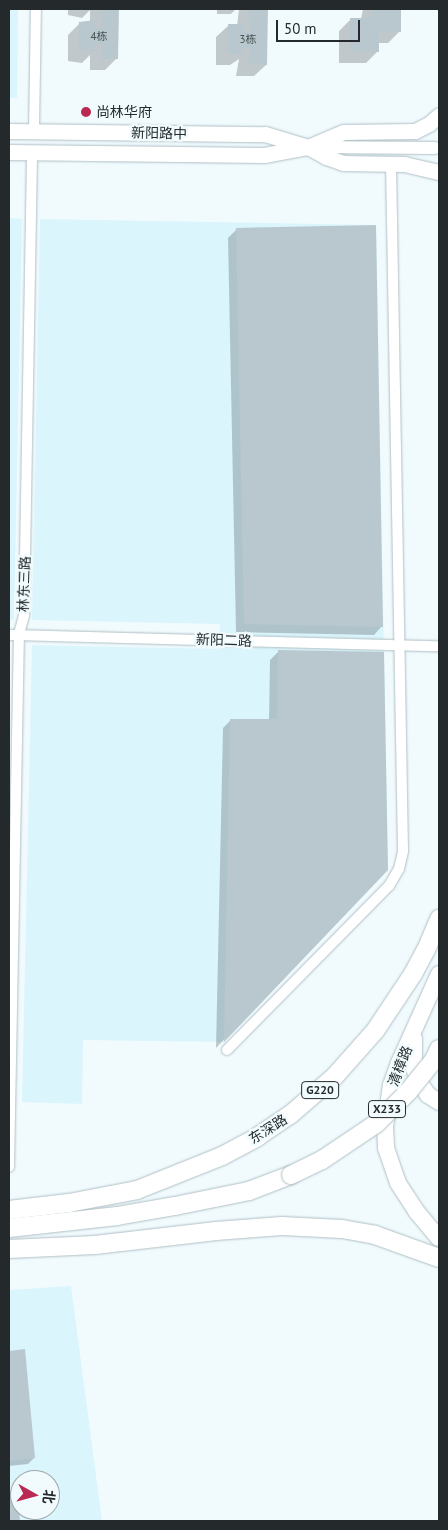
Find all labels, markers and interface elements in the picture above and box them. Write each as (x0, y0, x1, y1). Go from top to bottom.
scale bar (278, 10, 362, 42)
text: 50 m (284, 19, 317, 38)
house number: 4栋 (91, 29, 107, 43)
house number: 3栋 (240, 32, 256, 46)
place label: 尚林华府 (96, 104, 152, 120)
marker: 尚林华府 (80, 106, 92, 118)
street label: 新阳路中 (131, 124, 187, 142)
street label: 林东三路 (15, 556, 33, 612)
street label: 新阳二路 (196, 631, 252, 649)
street label: 清樟路 (385, 1043, 415, 1089)
road number: G220 (300, 1080, 340, 1100)
road number: X233 (367, 1100, 407, 1118)
street label: 东深路 (246, 1111, 290, 1147)
north arrow (10, 1470, 60, 1520)
text: 北 (39, 1489, 59, 1505)

